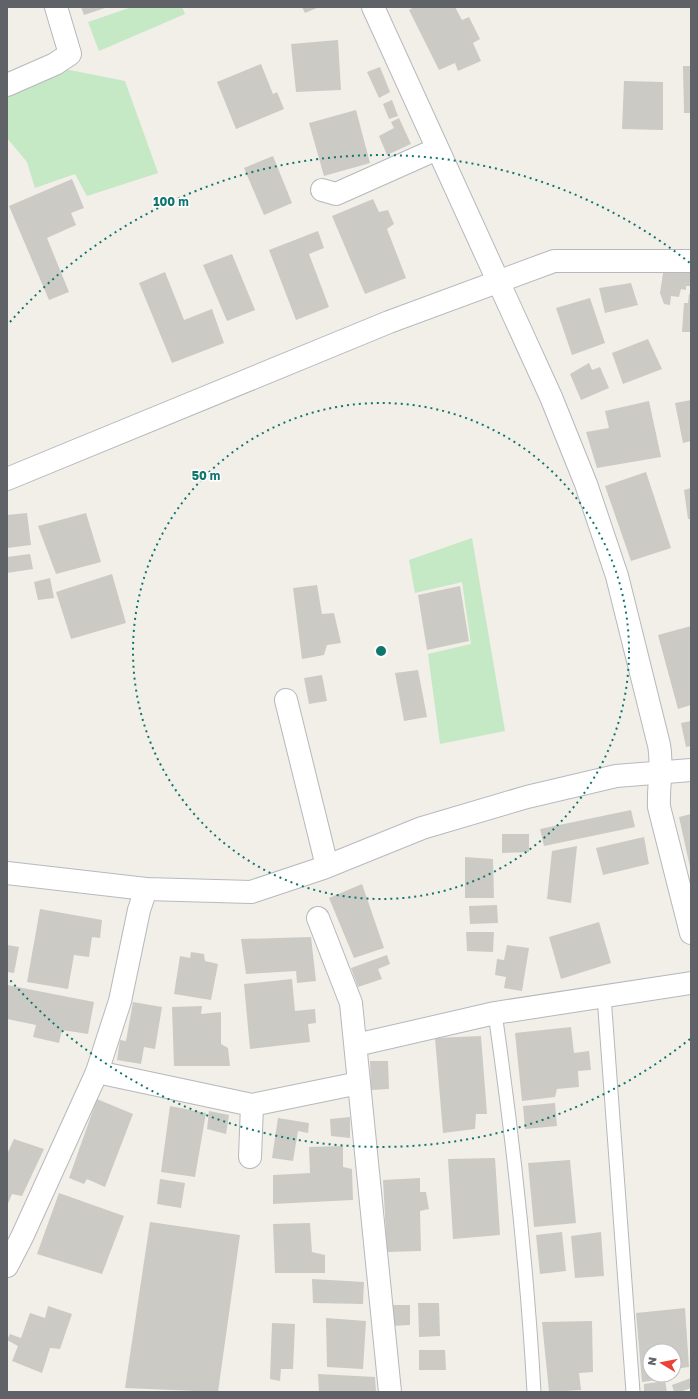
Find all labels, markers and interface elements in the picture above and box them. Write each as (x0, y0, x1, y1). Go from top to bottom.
text: 100 m (153, 194, 189, 209)
text: 50 m (192, 468, 220, 483)
centre of rings (374, 644, 388, 658)
north arrow (642, 1343, 682, 1383)
text: N (645, 1356, 659, 1366)

